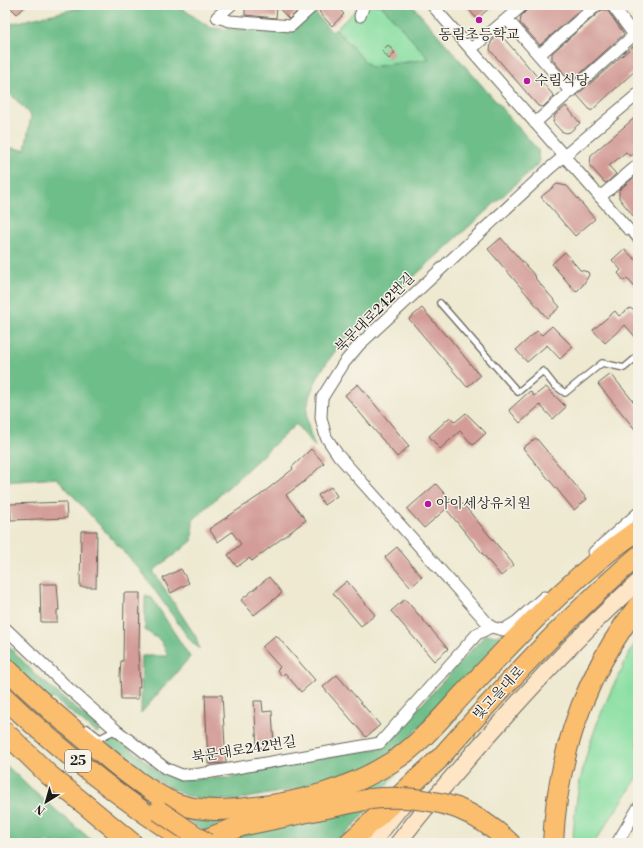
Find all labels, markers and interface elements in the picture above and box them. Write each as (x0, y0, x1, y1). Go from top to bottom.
marker: 동림초등학교 (474, 15, 484, 25)
place label: 동림초등학교 (438, 26, 520, 44)
place label: 수림식당 (535, 72, 590, 90)
marker: 수림식당 (522, 76, 532, 86)
street label: 북문대로242번길 (331, 269, 419, 357)
place label: 아이세상유치원 (436, 495, 531, 513)
marker: 아이세상유치원 (423, 499, 433, 509)
street label: 빛고을대로 (469, 662, 529, 724)
street label: 북문대로242번길 (190, 733, 298, 767)
road number: 25 (65, 750, 91, 772)
north arrow (26, 782, 66, 822)
text: N (33, 801, 48, 817)

